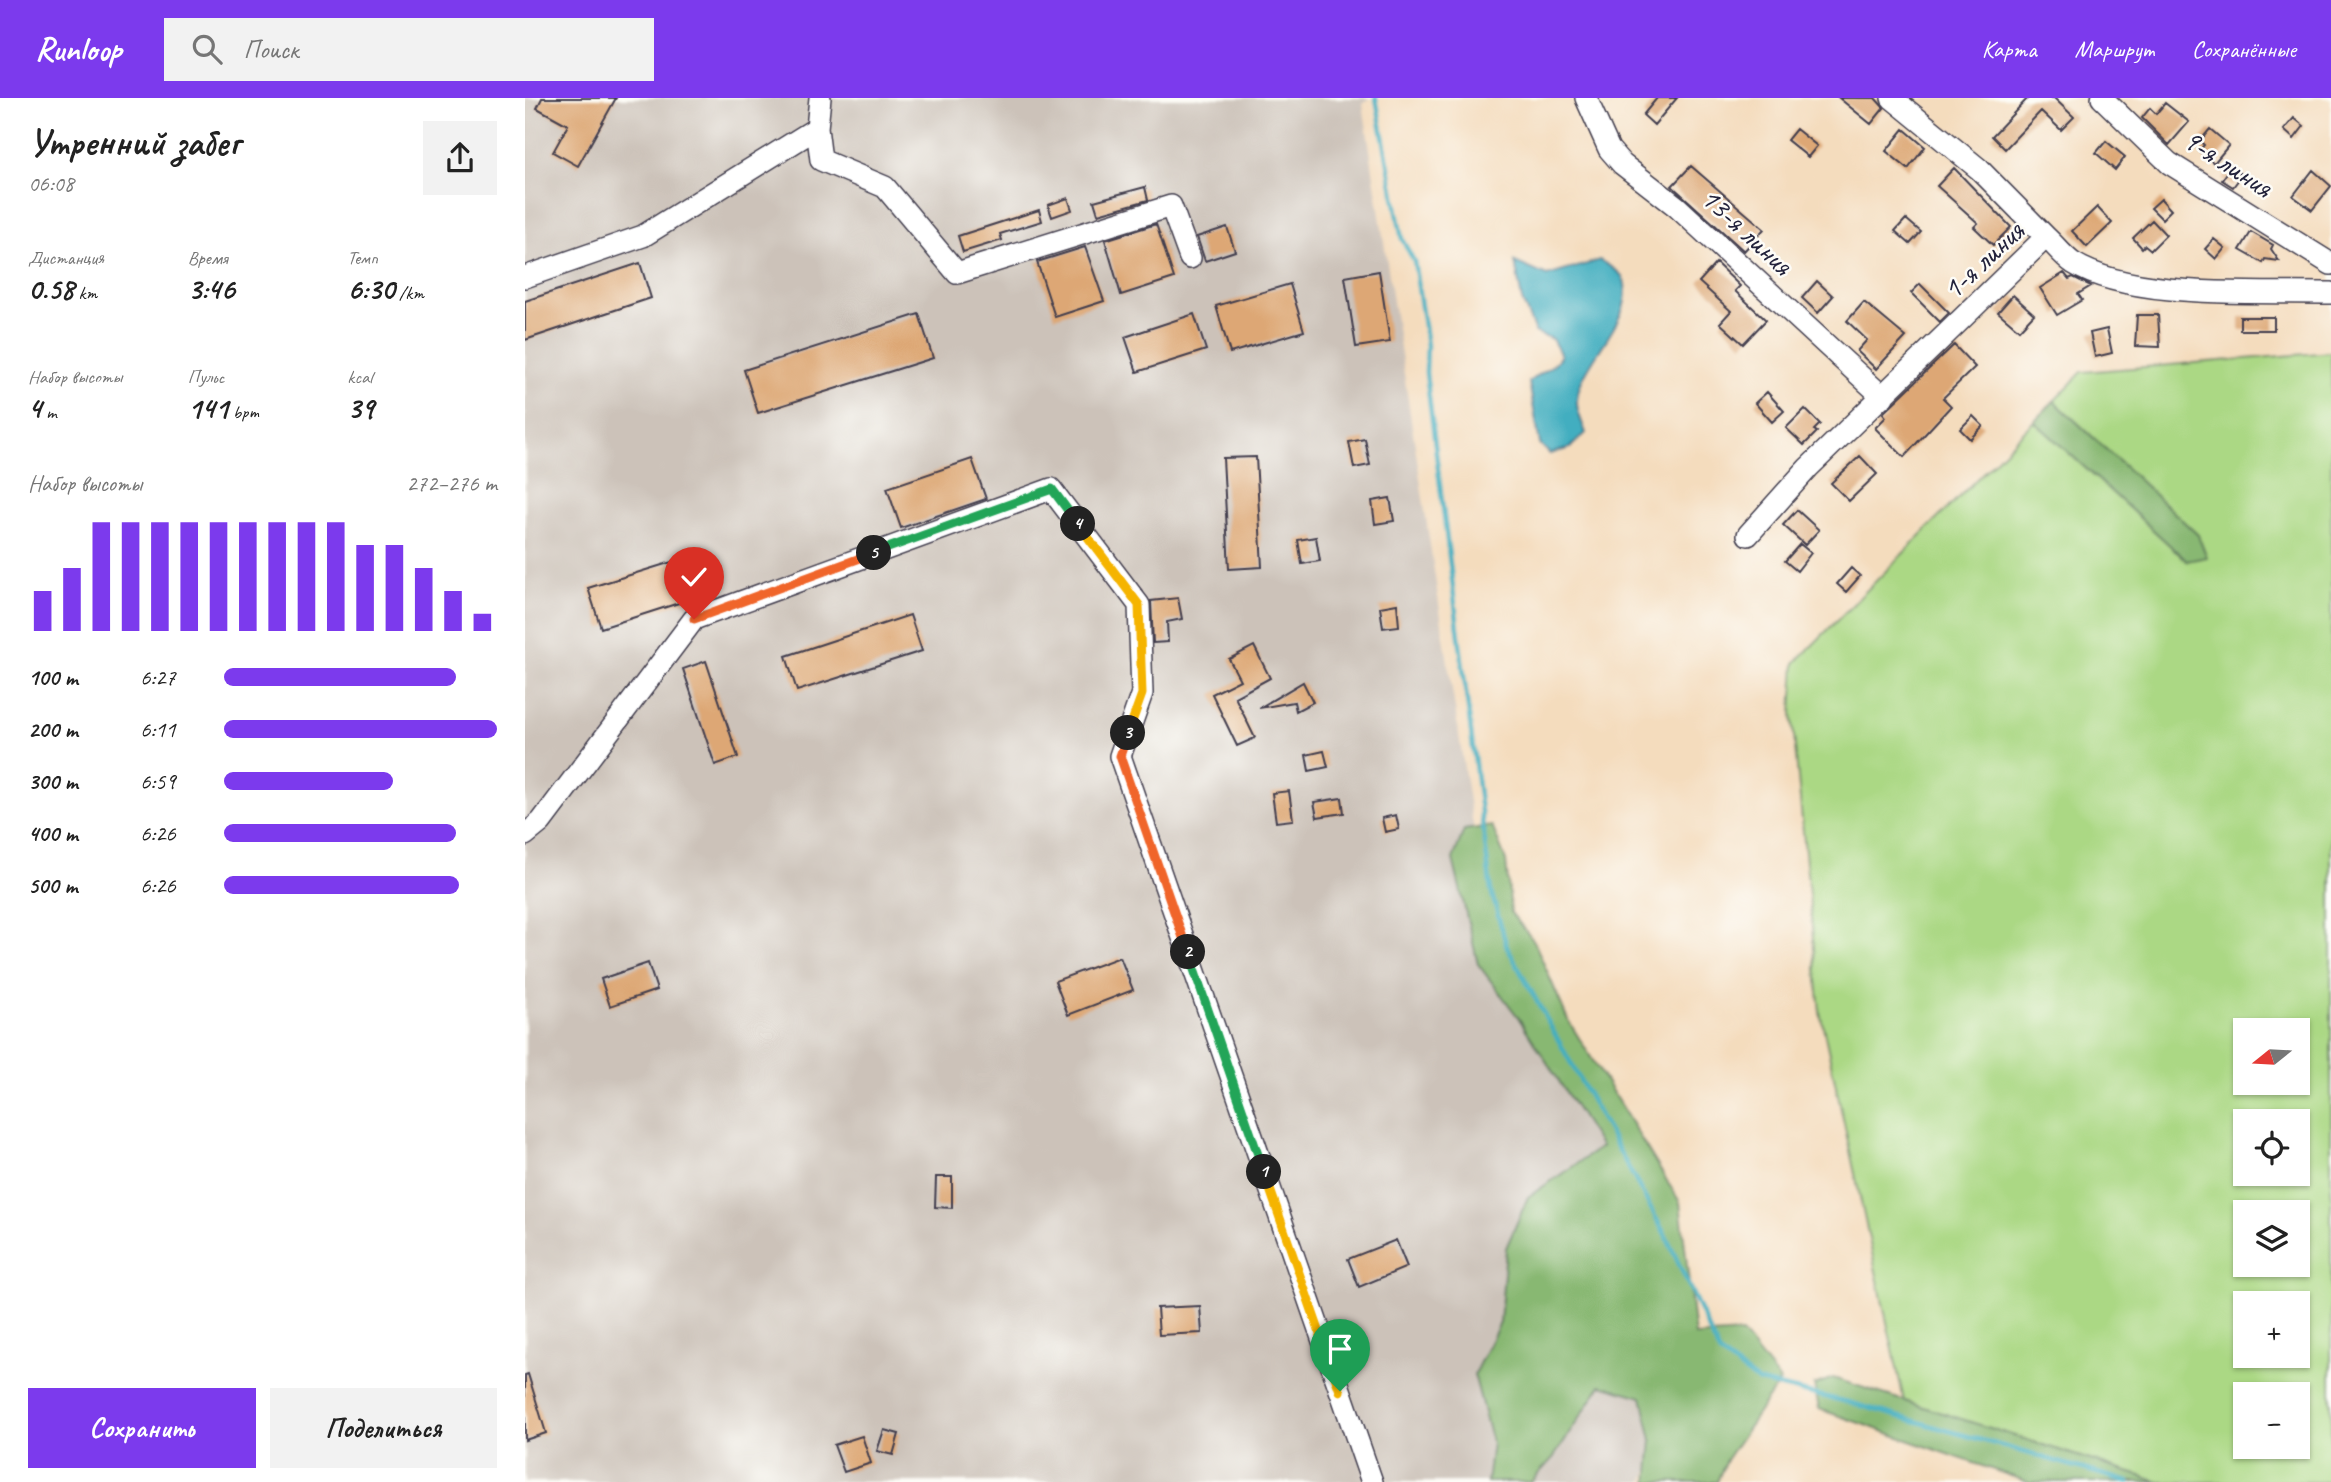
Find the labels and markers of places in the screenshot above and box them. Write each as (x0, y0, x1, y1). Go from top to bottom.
pin: 4 (1061, 506, 1095, 542)
pin: 5 (857, 536, 891, 570)
pin (664, 547, 724, 619)
pin: 3 (1111, 716, 1145, 750)
pin: 2 (1171, 934, 1205, 970)
pin: 1 (1247, 1154, 1281, 1190)
pin (1310, 1319, 1370, 1391)

